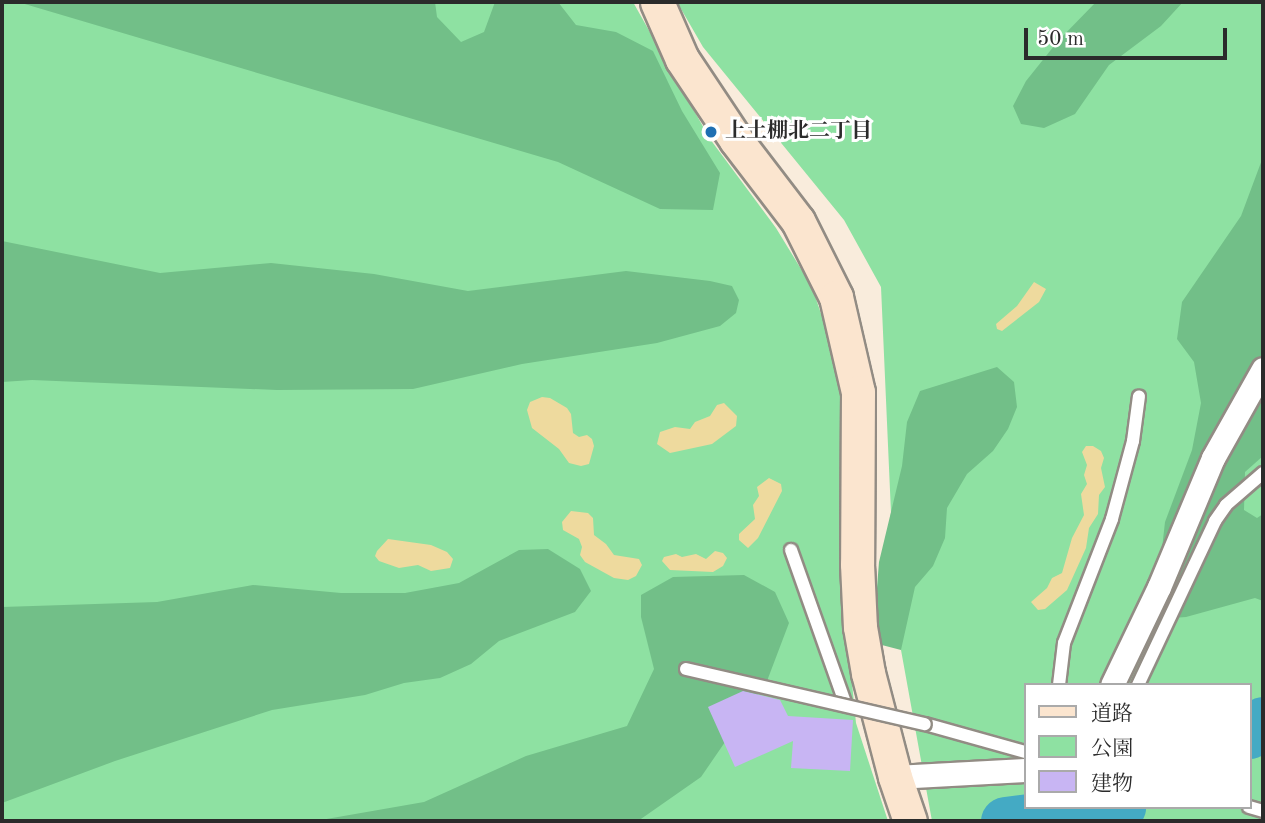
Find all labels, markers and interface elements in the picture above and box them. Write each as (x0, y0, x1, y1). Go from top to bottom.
scale bar (1027, 14, 1230, 58)
text: 50 m (1037, 29, 1084, 50)
place label: 上土棚北二丁目 (725, 119, 872, 145)
marker: 上土棚北二丁目 (703, 124, 719, 140)
legend (1024, 683, 1251, 809)
text: 道路 (1091, 704, 1133, 725)
text: 公園 (1091, 739, 1133, 760)
text: 建物 (1091, 774, 1133, 795)

